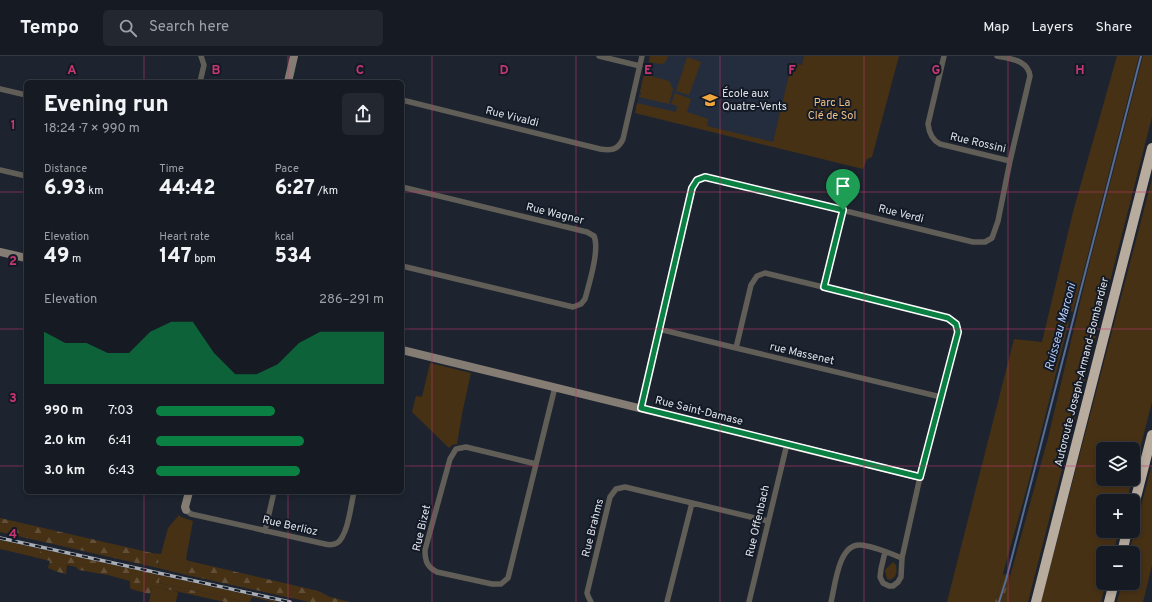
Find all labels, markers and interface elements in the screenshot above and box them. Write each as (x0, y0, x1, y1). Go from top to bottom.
search box (103, 10, 383, 46)
text: Tempo (20, 16, 79, 40)
icon: search (117, 17, 139, 39)
text: Search here (149, 18, 229, 37)
text: Map (983, 19, 1009, 36)
text: Layers (1031, 19, 1073, 36)
text: Share (1095, 19, 1132, 36)
text: A (67, 63, 77, 79)
text: B (212, 63, 221, 79)
text: C (356, 63, 364, 79)
text: D (499, 63, 509, 79)
text: E (644, 63, 652, 79)
text: F (788, 63, 796, 79)
text: G (932, 63, 941, 79)
text: H (1075, 63, 1085, 79)
place label: École aux Quatre-Vents (722, 86, 787, 114)
school or university icon: École aux Quatre-Vents (701, 91, 719, 109)
text: Evening run (44, 92, 169, 119)
button: share (342, 93, 384, 135)
park label: Parc La Clé de Sol (808, 96, 856, 123)
street label: Rue Vivaldi (484, 104, 540, 130)
text: 1 (10, 118, 16, 134)
text: 18:24 · 7 × 990 m (44, 121, 140, 137)
street label: Rue Rossini (949, 130, 1007, 156)
text: Distance (44, 162, 87, 176)
text: Time (159, 162, 184, 176)
text: Pace (275, 162, 299, 176)
pin (826, 169, 860, 210)
icon: arrive (832, 175, 854, 197)
text: 6.93 (44, 176, 86, 202)
text: 44:42 (159, 176, 216, 202)
text: 6:27 (275, 176, 315, 202)
text: km (86, 184, 104, 198)
text: /km (315, 184, 338, 198)
street label: Rue Wagner (524, 200, 586, 228)
street label: Rue Verdi (877, 202, 925, 226)
text: Elevation (44, 230, 89, 244)
text: Heart rate (159, 230, 210, 244)
text: kcal (275, 230, 294, 244)
text: 49 (44, 244, 70, 270)
text: 147 (159, 244, 192, 270)
text: 534 (275, 244, 312, 270)
text: m (70, 252, 81, 266)
text: bpm (192, 252, 216, 266)
text: 2 (9, 254, 17, 270)
street label: Autoroute Joseph-Armand-Bombardier (1052, 275, 1112, 468)
water label: Ruisseau Marconi (1042, 280, 1081, 373)
text: Elevation (44, 292, 97, 308)
text: 286–291 m (319, 292, 384, 308)
street label: rue Massenet (768, 340, 836, 368)
text: 3 (9, 391, 17, 407)
street label: Rue Saint-Damase (654, 393, 745, 429)
text: 990 m (44, 403, 83, 419)
text: 7:03 (108, 403, 133, 419)
text: 2.0 km (44, 433, 86, 449)
text: 6:41 (108, 433, 132, 449)
map controls (1096, 442, 1140, 590)
button: layers (1096, 442, 1140, 486)
text: 3.0 km (44, 463, 85, 479)
text: 6:43 (108, 463, 135, 479)
street label: Rue Offenbach (743, 484, 773, 558)
button: + (1096, 494, 1140, 538)
street label: Rue Brahms (579, 497, 607, 559)
street label: Rue Bizet (410, 503, 434, 553)
street label: Rue Berlioz (261, 513, 319, 539)
text: 4 (9, 527, 17, 543)
button: − (1096, 546, 1140, 590)

